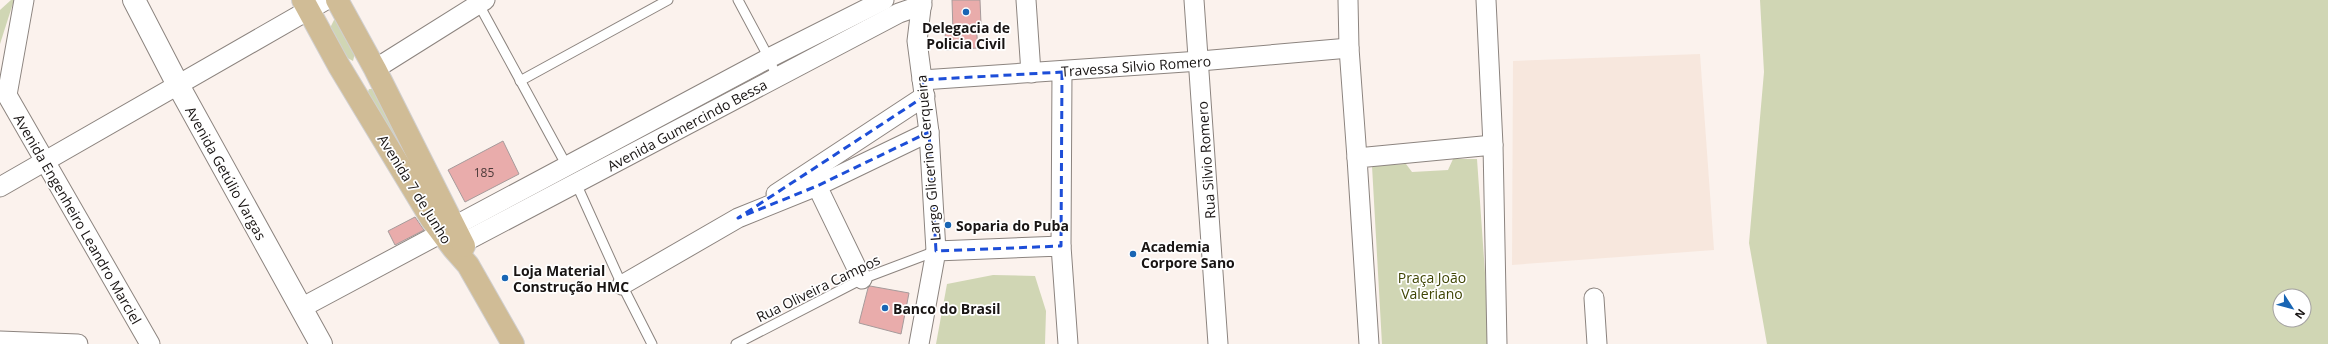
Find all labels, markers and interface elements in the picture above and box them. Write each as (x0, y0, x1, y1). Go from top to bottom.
marker: Delegacia de Policia Civil (961, 7, 971, 17)
place label: Delegacia de Policia Civil (922, 18, 1010, 53)
street label: Travessa Silvio Romero (1060, 51, 1212, 81)
street label: Largo Glicerino Cerqueira (911, 74, 945, 242)
street label: Avenida Gumercindo Bessa (604, 75, 770, 175)
street label: Rua Silvio Romero (1192, 100, 1220, 220)
street label: Avenida Getúlio Vargas (181, 103, 271, 244)
street label: Avenida Engenheiro Leandro Marciel (10, 111, 146, 327)
street label: Avenida 7 de Junho (374, 131, 456, 247)
house number: 185 (474, 164, 494, 181)
place label: Soparia do Puba (956, 216, 1069, 235)
marker: Soparia do Puba (943, 220, 953, 230)
place label: Academia Corpore Sano (1141, 237, 1235, 272)
marker: Academia Corpore Sano (1128, 249, 1138, 259)
street label: Rua Oliveira Campos (753, 250, 883, 326)
place label: Loja Material Construção HMC (513, 261, 629, 296)
park label: Praça João Valeriano (1398, 268, 1466, 303)
marker: Loja Material Construção HMC (500, 273, 510, 283)
north arrow (2272, 288, 2312, 328)
place label: Banco do Brasil (893, 299, 1000, 318)
marker: Banco do Brasil (880, 303, 890, 313)
text: N (2292, 306, 2309, 322)

